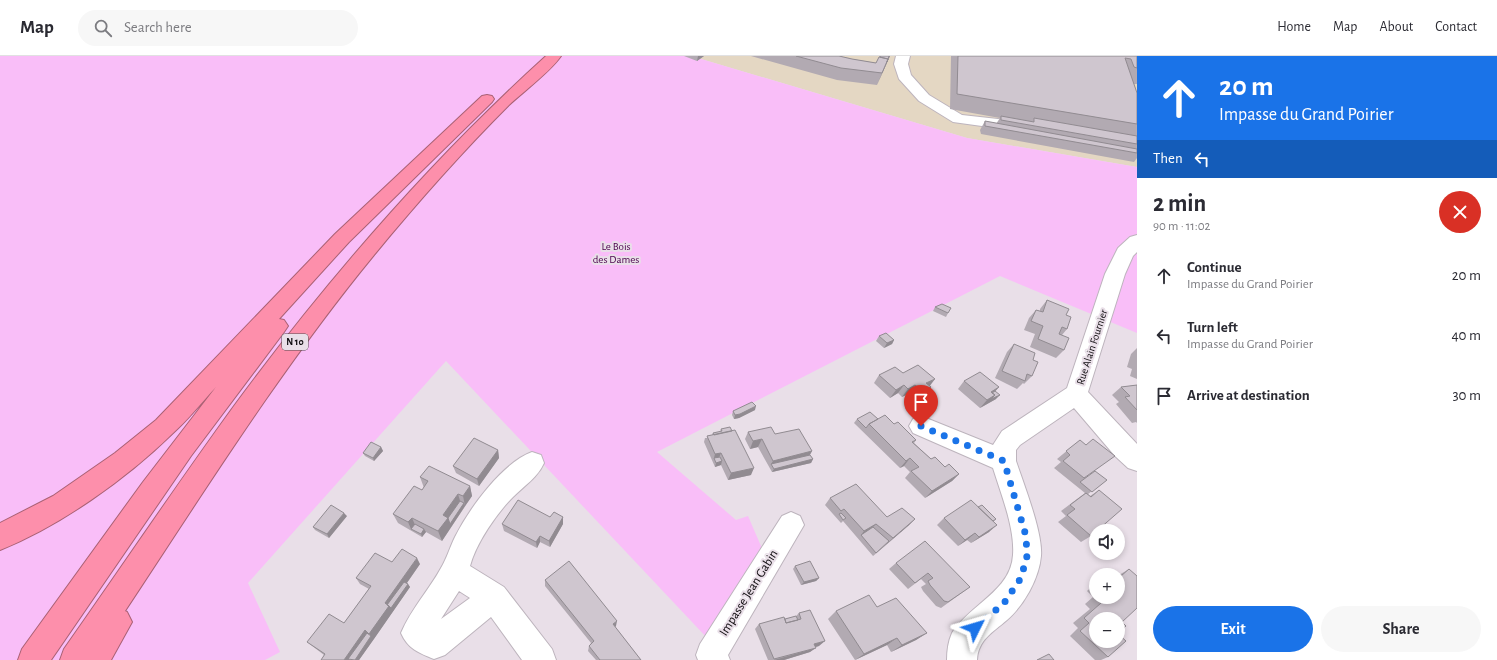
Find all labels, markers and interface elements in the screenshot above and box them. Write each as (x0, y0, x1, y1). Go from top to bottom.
search box (78, 10, 358, 46)
icon: search (92, 17, 114, 39)
text: Map (20, 18, 54, 37)
text: Search here (124, 20, 192, 35)
text: Home (1277, 20, 1311, 34)
text: Map (1333, 20, 1357, 34)
text: About (1379, 20, 1413, 34)
text: Contact (1435, 20, 1477, 34)
icon: ahead (1153, 72, 1205, 124)
text: 20 m (1219, 73, 1274, 101)
text: Impasse du Grand Poirier (1219, 106, 1393, 124)
icon: left (1191, 148, 1213, 170)
text: Then (1153, 151, 1183, 166)
button: close (1439, 191, 1481, 233)
text: 2 min (1153, 192, 1206, 216)
text: 90 m · 11:02 (1153, 220, 1211, 233)
park label: Le Bois des Dames (593, 241, 639, 265)
text: Continue (1187, 260, 1242, 275)
icon: ahead (1153, 265, 1175, 287)
text: 20 m (1452, 268, 1481, 283)
text: Impasse du Grand Poirier (1187, 278, 1313, 291)
street label: Rue Alain Fournier (1075, 308, 1109, 386)
text: Turn left (1187, 320, 1238, 335)
icon: left (1153, 325, 1175, 347)
text: 40 m (1451, 328, 1481, 343)
road number: N 10 (282, 334, 308, 350)
text: Impasse du Grand Poirier (1187, 338, 1313, 351)
pin (904, 385, 938, 426)
icon: arrive (1153, 385, 1175, 407)
text: Arrive at destination (1187, 388, 1310, 403)
text: 30 m (1452, 388, 1481, 403)
icon: arrive (910, 391, 932, 413)
map controls (1089, 524, 1125, 648)
button: sound (1089, 524, 1125, 560)
street label: Impasse Jean Gabin (717, 548, 781, 638)
button: + (1089, 568, 1125, 604)
button: Exit (1153, 606, 1313, 652)
button: Share (1321, 606, 1481, 652)
position arrow (954, 607, 996, 649)
button: − (1089, 612, 1125, 648)

